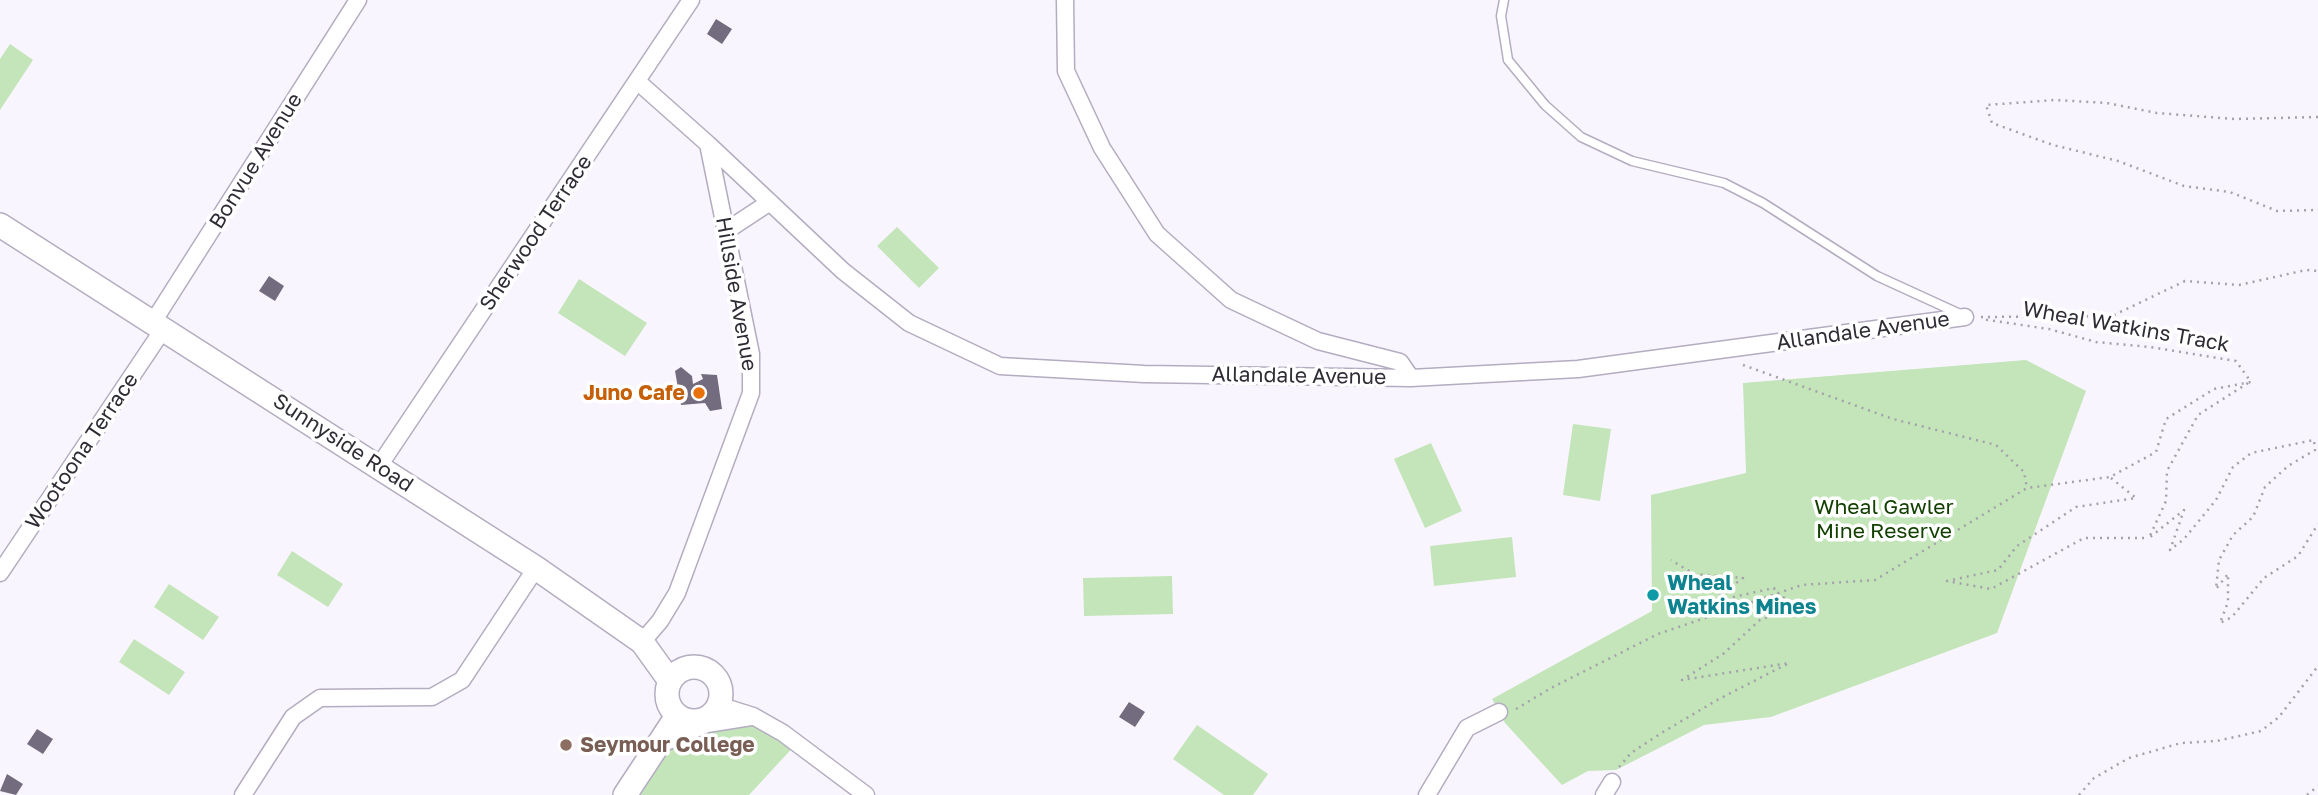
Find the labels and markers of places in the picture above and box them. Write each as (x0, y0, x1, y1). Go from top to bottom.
place label: Juno Cafe (583, 380, 685, 406)
marker: Juno Cafe (691, 385, 707, 401)
place label: Wheal Watkins Mines (1667, 570, 1816, 620)
marker: Wheal Watkins Mines (1645, 587, 1661, 603)
place label: Seymour College (580, 732, 755, 758)
marker: Seymour College (558, 737, 574, 753)

